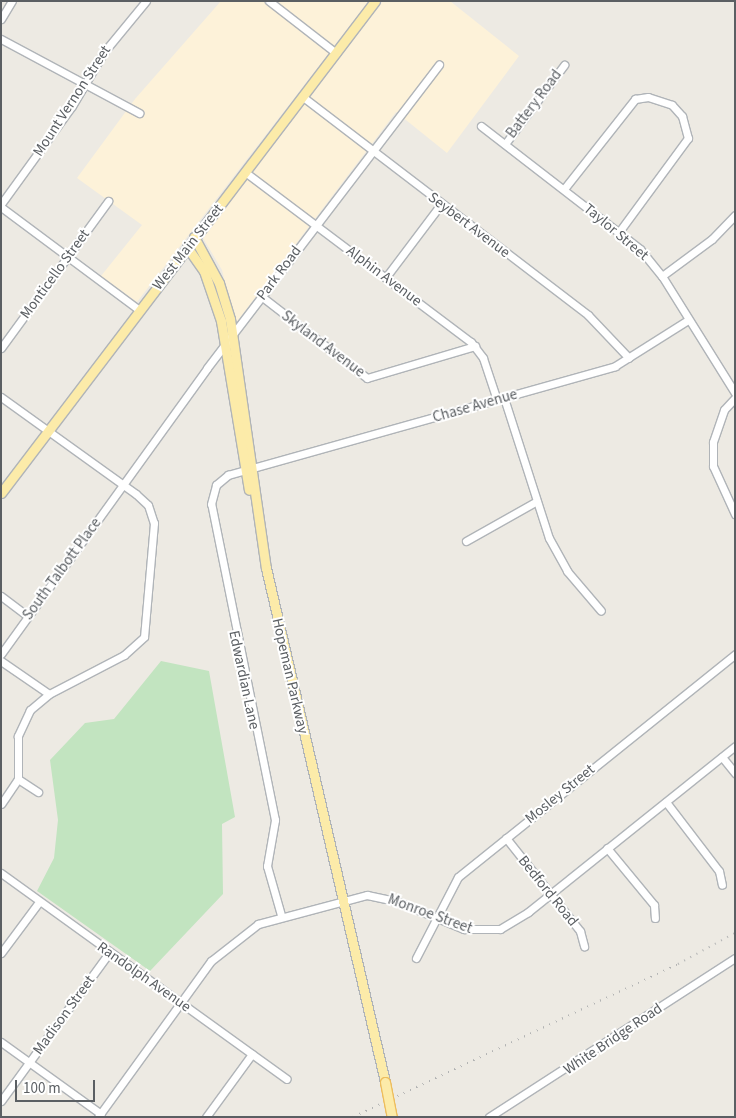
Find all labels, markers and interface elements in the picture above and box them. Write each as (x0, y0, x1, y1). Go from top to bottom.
street label: Mount Vernon Street (29, 42, 115, 160)
street label: Battery Road (502, 66, 566, 142)
street label: Seybert Avenue (425, 188, 513, 262)
street label: West Main Street (149, 200, 227, 294)
street label: Taylor Street (580, 200, 652, 264)
street label: Monticello Street (16, 226, 94, 322)
street label: Park Road (253, 242, 305, 304)
street label: Alphin Avenue (343, 242, 425, 310)
street label: Skyland Avenue (278, 307, 368, 381)
street label: Chase Avenue (431, 385, 519, 427)
street label: South Talbott Place (19, 514, 105, 624)
street label: Hopeman Parkway (268, 616, 312, 736)
street label: Edwardian Lane (225, 629, 263, 731)
street label: Mosley Street (522, 761, 598, 827)
street label: Bedford Road (514, 852, 582, 930)
street label: Monroe Street (385, 890, 475, 938)
street label: Randolph Avenue (94, 938, 194, 1016)
street label: Madison Street (29, 972, 99, 1058)
street label: White Bridge Road (560, 999, 666, 1079)
scale bar (18, 1070, 98, 1102)
text: 100 m (23, 1078, 61, 1099)

